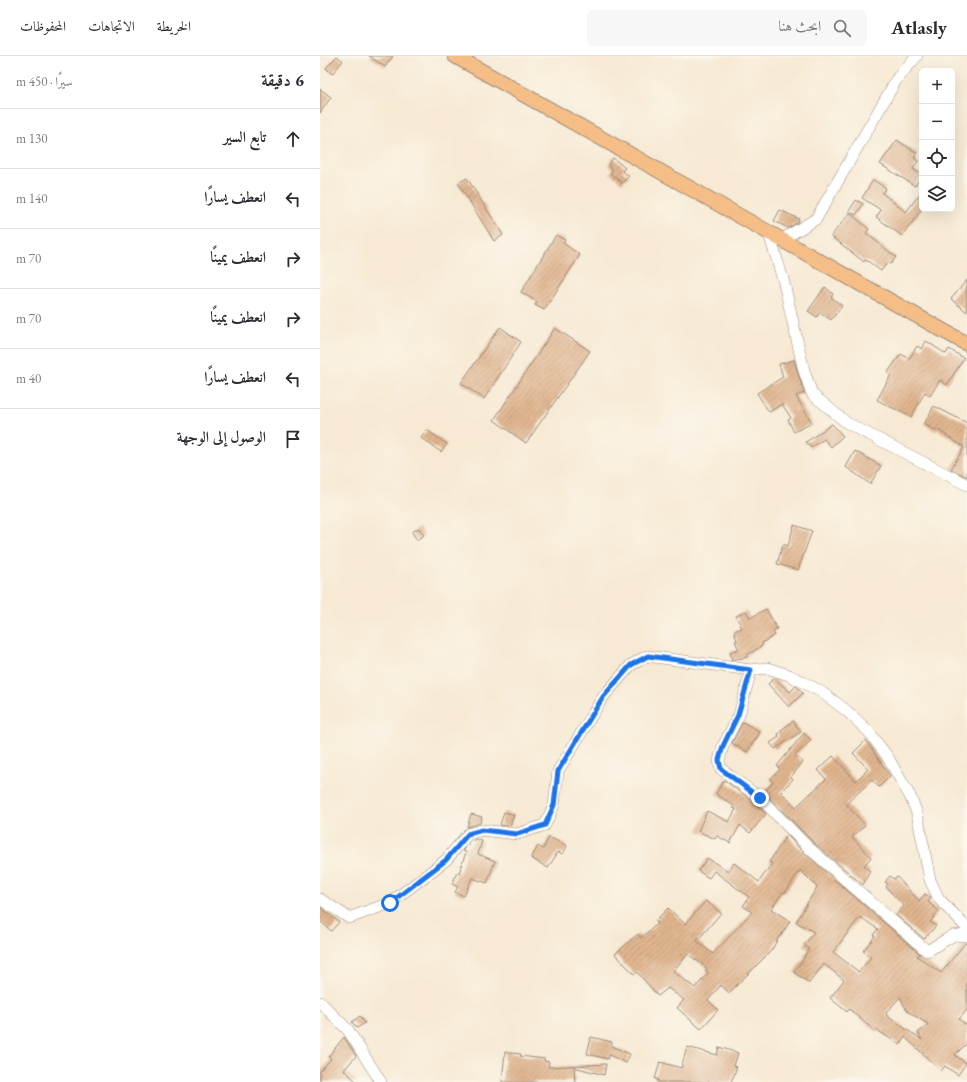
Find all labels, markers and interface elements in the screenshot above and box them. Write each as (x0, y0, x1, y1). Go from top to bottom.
search box (587, 10, 867, 46)
text: Atlasly (891, 15, 947, 40)
text: ابحث هنا (778, 16, 821, 35)
text: المحفوظات (20, 17, 66, 35)
text: الاتجاهات (88, 17, 135, 35)
text: الخريطة (157, 17, 191, 35)
icon: search (831, 17, 853, 39)
map controls (919, 68, 955, 212)
button: + (919, 68, 955, 104)
text: 6 دقيقة (261, 69, 304, 91)
text: سيرًا · 450 m (16, 73, 73, 90)
button: − (919, 104, 955, 140)
text: تابع السير (223, 127, 266, 146)
icon: ahead (282, 128, 304, 150)
text: 130 m (16, 130, 47, 147)
button: locate (919, 140, 955, 176)
button: layers (919, 176, 955, 212)
text: انعطف يسارًا (204, 187, 266, 206)
icon: left (282, 188, 304, 210)
text: 140 m (16, 190, 47, 207)
text: انعطف يمينًا (210, 247, 266, 266)
icon: right (282, 248, 304, 270)
text: 70 m (16, 250, 41, 267)
text: انعطف يمينًا (210, 307, 266, 326)
icon: right (282, 308, 304, 330)
text: 70 m (16, 310, 41, 327)
text: انعطف يسارًا (204, 367, 266, 386)
icon: left (282, 368, 304, 390)
text: 40 m (16, 370, 41, 387)
text: الوصول إلى الوجهة (177, 427, 266, 446)
icon: arrive (282, 428, 304, 450)
route end (751, 789, 769, 807)
route start (381, 894, 399, 912)

